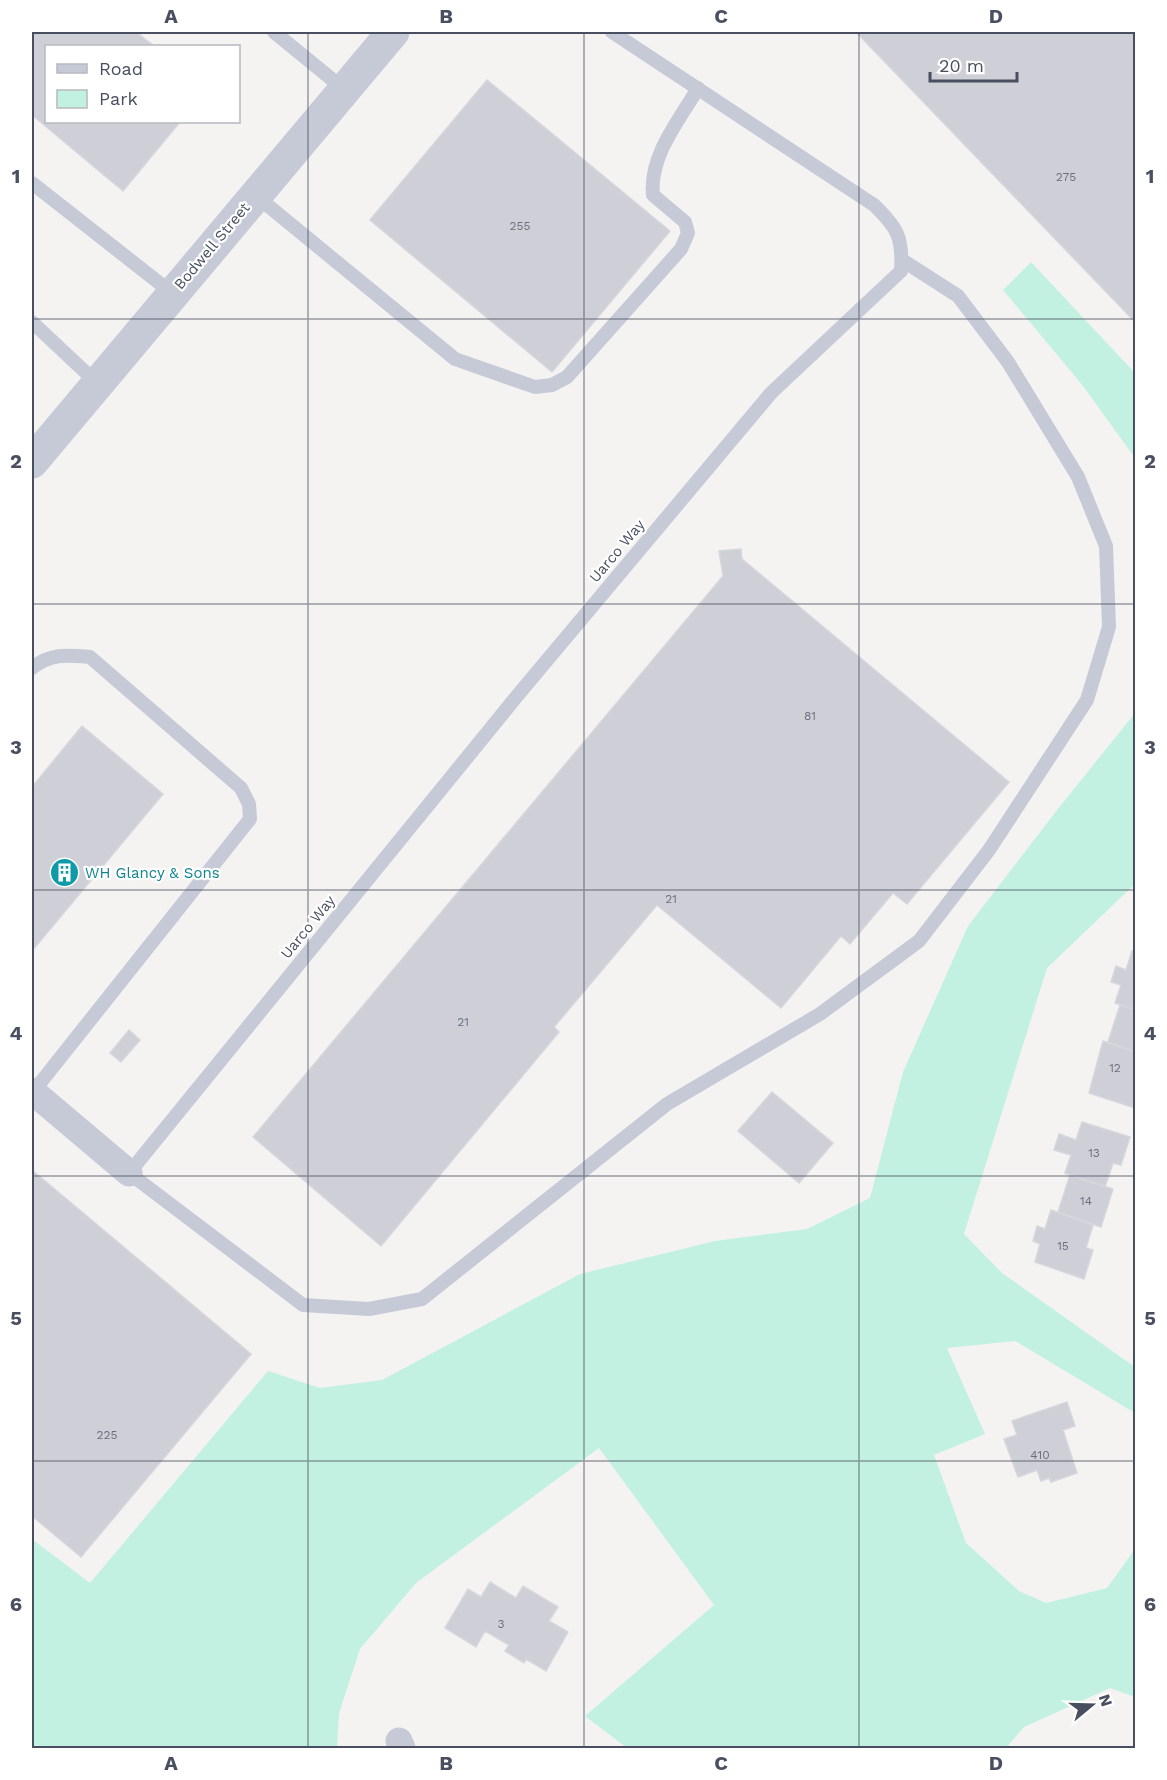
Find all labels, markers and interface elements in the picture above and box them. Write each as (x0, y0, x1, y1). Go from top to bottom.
text: A (164, 4, 178, 28)
text: B (439, 4, 453, 28)
text: C (714, 4, 728, 28)
text: D (989, 4, 1003, 28)
legend (45, 45, 240, 123)
scale bar (930, 45, 1017, 83)
text: 20 m (939, 55, 984, 76)
text: Road (99, 58, 143, 79)
text: Park (99, 88, 138, 109)
text: 1 (12, 164, 20, 188)
text: 1 (1146, 164, 1154, 188)
house number: 275 (1056, 170, 1076, 184)
street label: Bodwell Street (170, 198, 254, 293)
house number: 255 (510, 219, 530, 233)
text: 2 (10, 449, 22, 473)
text: 2 (1144, 449, 1156, 473)
street label: Uarco Way (586, 516, 649, 586)
house number: 81 (804, 709, 816, 723)
text: 3 (10, 735, 22, 759)
text: 3 (1144, 735, 1156, 759)
building icon: WH Glancy & Sons (48, 857, 80, 889)
place label: WH Glancy & Sons (85, 864, 220, 882)
street label: Uarco Way (277, 891, 339, 962)
house number: 21 (665, 892, 677, 906)
house number: 21 (457, 1015, 469, 1029)
text: 4 (10, 1021, 23, 1045)
text: 4 (1144, 1021, 1157, 1045)
house number: 12 (1109, 1061, 1121, 1075)
house number: 13 (1088, 1146, 1100, 1160)
house number: 14 (1080, 1194, 1092, 1208)
house number: 15 (1057, 1239, 1069, 1253)
text: 5 (10, 1306, 22, 1330)
text: 5 (1144, 1306, 1156, 1330)
house number: 225 (97, 1428, 117, 1442)
house number: 410 (1030, 1448, 1050, 1462)
text: 6 (10, 1592, 22, 1616)
text: 6 (1144, 1592, 1156, 1616)
house number: 3 (498, 1617, 505, 1631)
north arrow (1062, 1675, 1122, 1735)
text: N (1095, 1692, 1117, 1709)
text: A (164, 1751, 178, 1775)
text: B (439, 1751, 453, 1775)
text: C (714, 1751, 728, 1775)
text: D (989, 1751, 1003, 1775)

